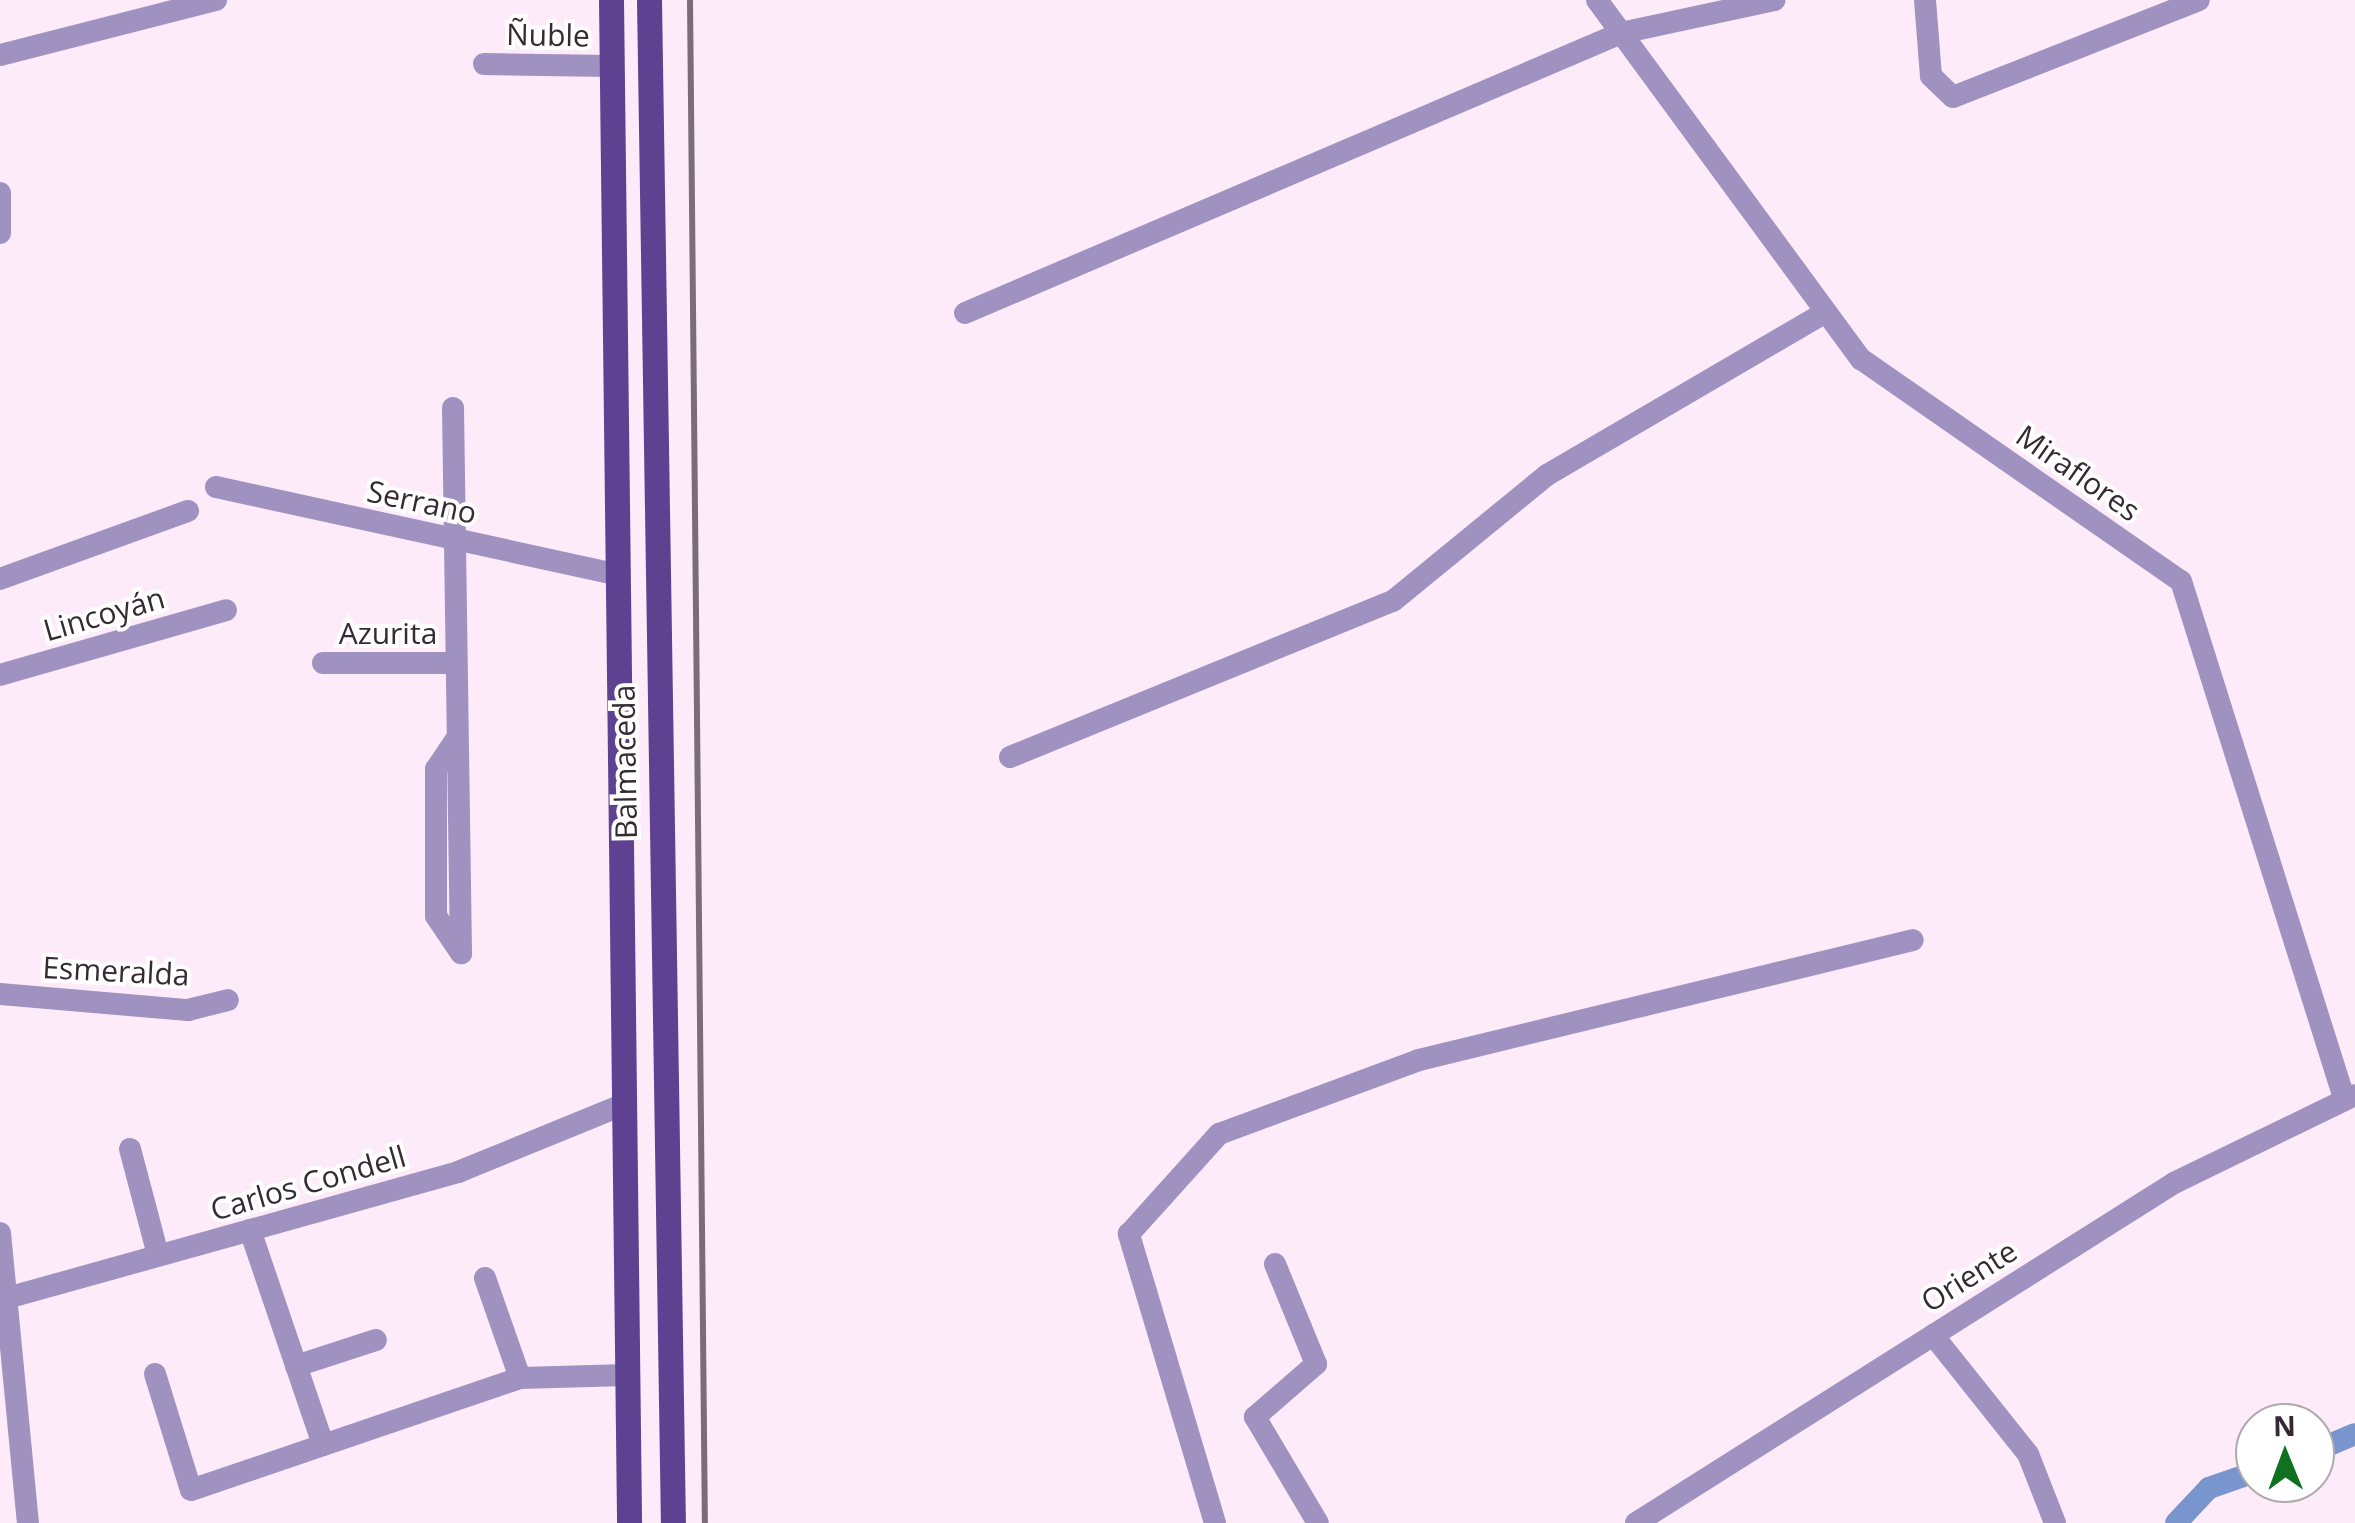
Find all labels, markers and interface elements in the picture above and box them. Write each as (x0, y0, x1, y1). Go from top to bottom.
street label: Ñuble (506, 16, 590, 54)
street label: Miraflores (2009, 417, 2147, 529)
street label: Serrano (364, 473, 480, 531)
street label: Lincoyán (39, 580, 169, 648)
street label: Azurita (339, 615, 437, 651)
street label: Balmaceda (606, 685, 644, 839)
street label: Esmeralda (42, 949, 190, 993)
street label: Carlos Condell (206, 1138, 410, 1228)
street label: Oriente (1915, 1233, 2023, 1319)
north arrow (2235, 1403, 2335, 1503)
text: N (2273, 1406, 2296, 1444)

